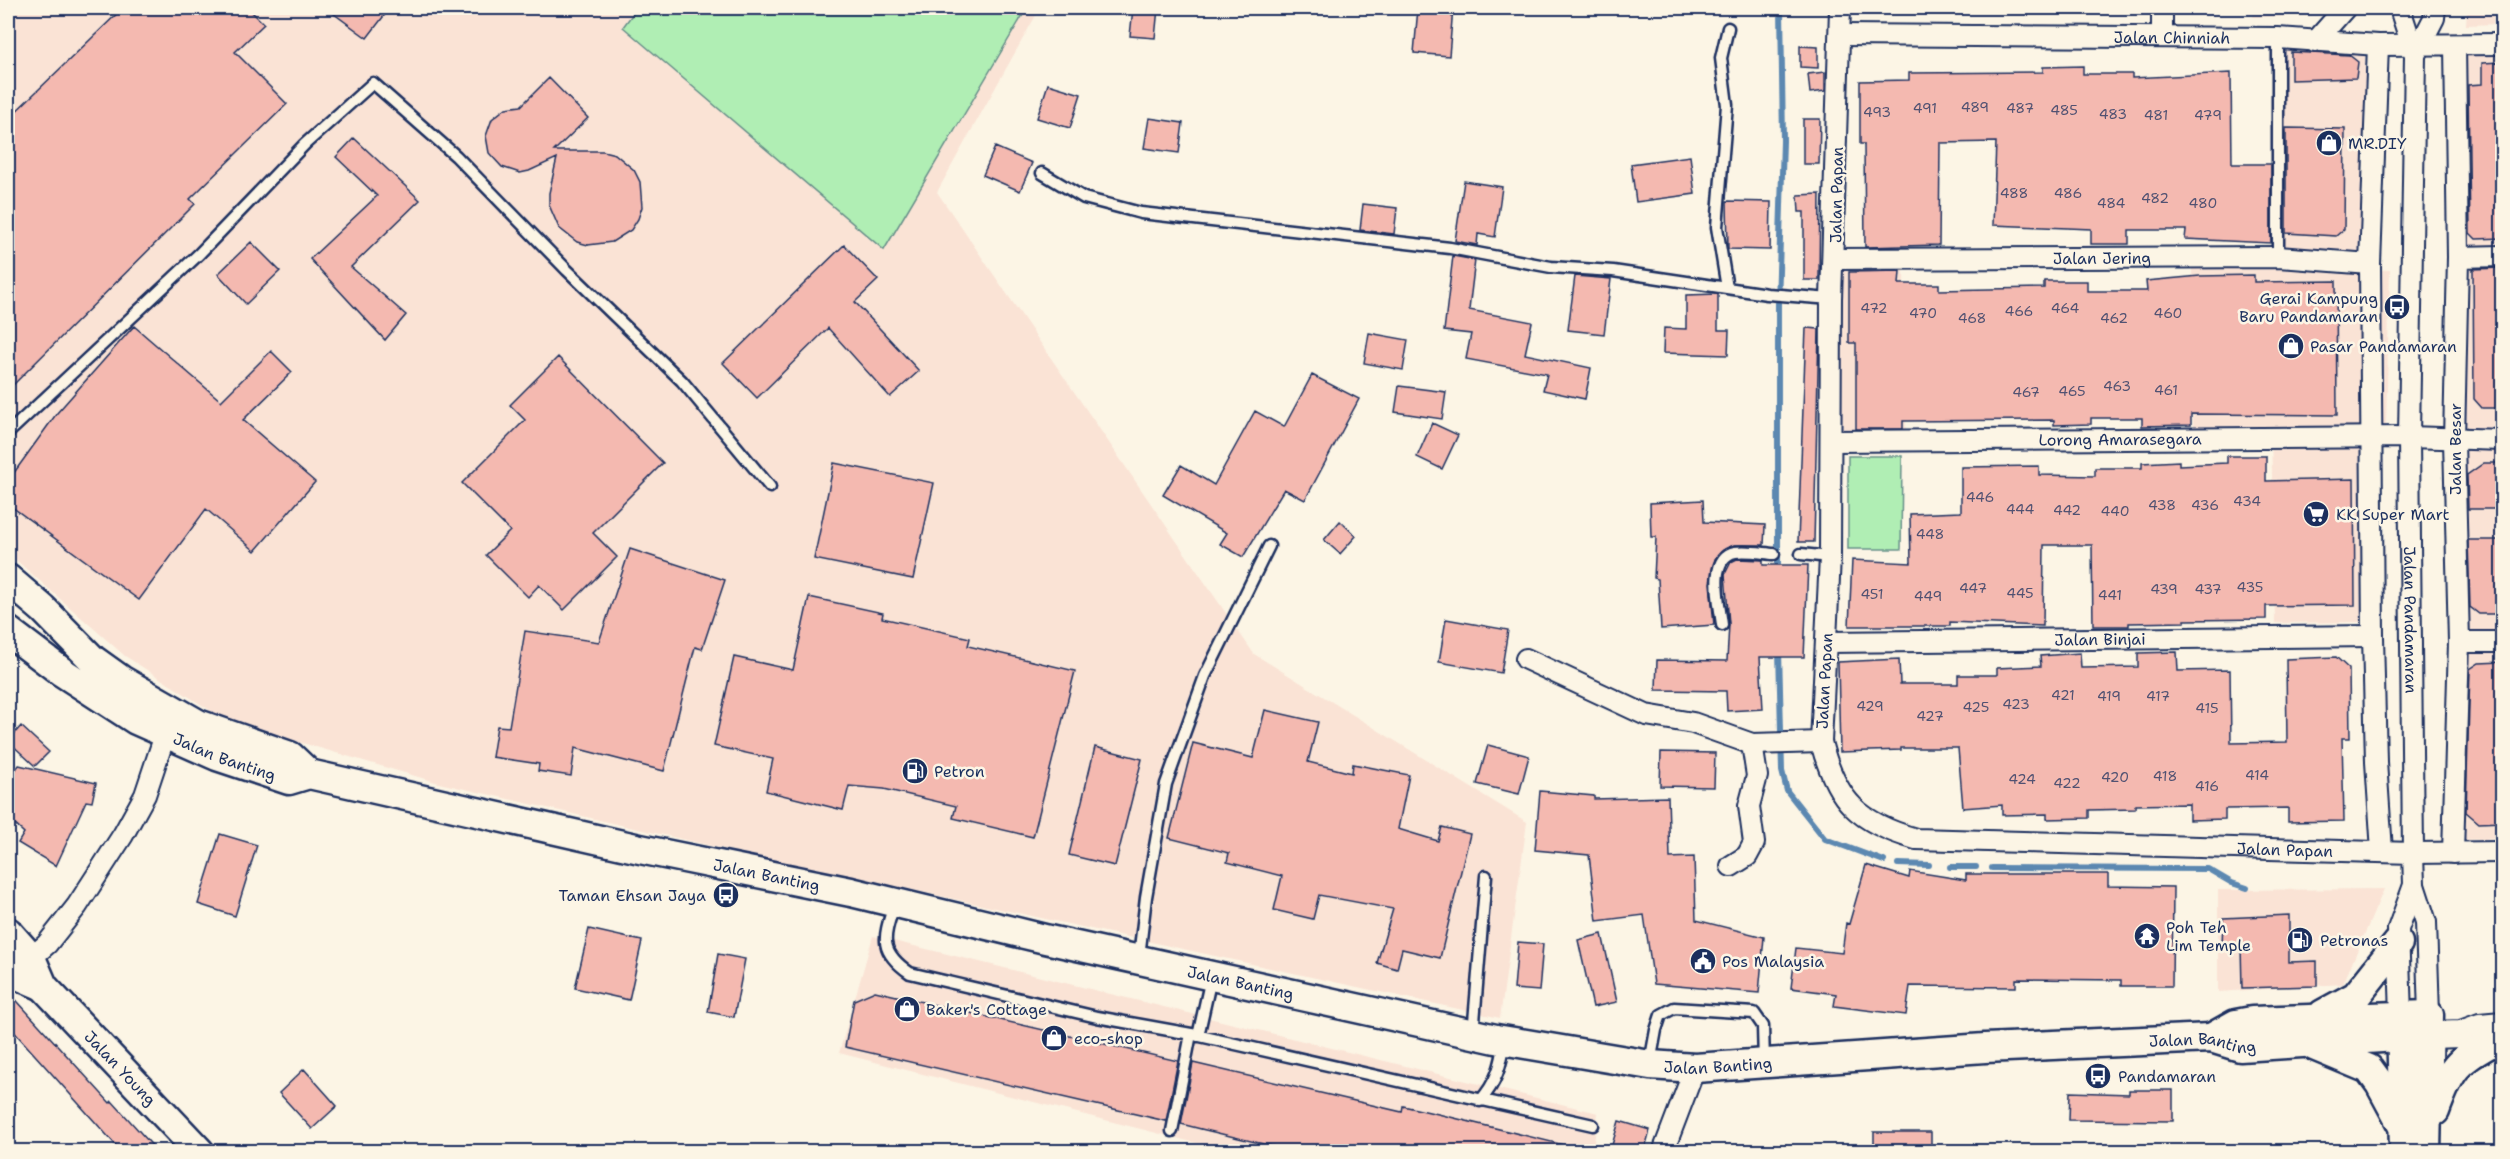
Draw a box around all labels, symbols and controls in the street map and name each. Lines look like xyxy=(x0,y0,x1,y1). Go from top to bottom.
street label: Jalan Chinniah xyxy=(2114,27,2230,49)
house number: 489 xyxy=(1961,98,1989,116)
house number: 491 xyxy=(1913,99,1937,117)
house number: 487 xyxy=(2006,99,2034,117)
house number: 485 xyxy=(2050,101,2078,119)
house number: 493 xyxy=(1863,103,1891,121)
house number: 483 xyxy=(2099,105,2127,123)
house number: 481 xyxy=(2144,106,2168,124)
house number: 479 xyxy=(2194,106,2222,124)
shop icon: MR.DIY xyxy=(2314,128,2344,158)
place label: MR.DIY xyxy=(2348,133,2407,154)
street label: Jalan Papan xyxy=(1825,146,1848,243)
house number: 488 xyxy=(2000,184,2028,202)
house number: 486 xyxy=(2054,184,2082,202)
house number: 482 xyxy=(2141,189,2169,207)
house number: 484 xyxy=(2097,194,2125,212)
house number: 480 xyxy=(2189,194,2217,212)
street label: Jalan Jering xyxy=(2053,248,2151,269)
place label: Gerai Kampung Baru Pandamaran xyxy=(2239,288,2378,327)
bus stop icon: Gerai Kampung Baru Pandamaran xyxy=(2382,292,2412,322)
house number: 472 xyxy=(1860,299,1888,317)
house number: 464 xyxy=(2051,299,2080,317)
house number: 466 xyxy=(2005,302,2033,320)
house number: 470 xyxy=(1909,304,1937,322)
house number: 460 xyxy=(2154,304,2182,322)
house number: 468 xyxy=(1958,309,1986,327)
house number: 462 xyxy=(2100,309,2128,327)
shop icon: Pasar Pandamaran xyxy=(2276,331,2306,361)
place label: Pasar Pandamaran xyxy=(2310,336,2457,357)
house number: 463 xyxy=(2103,377,2131,395)
house number: 461 xyxy=(2154,381,2178,399)
house number: 465 xyxy=(2058,382,2086,400)
house number: 467 xyxy=(2012,383,2040,401)
street label: Jalan Besar xyxy=(2445,403,2466,495)
street label: Lorong Amarasegara xyxy=(2038,428,2202,451)
house number: 446 xyxy=(1966,488,1994,506)
house number: 434 xyxy=(2233,492,2261,510)
house number: 438 xyxy=(2148,496,2176,514)
house number: 436 xyxy=(2191,496,2219,514)
supermarket icon: KK Super Mart xyxy=(2301,499,2331,529)
house number: 444 xyxy=(2006,500,2035,518)
house number: 442 xyxy=(2053,501,2081,519)
house number: 440 xyxy=(2101,502,2129,520)
place label: KK Super Mart xyxy=(2336,504,2450,525)
house number: 448 xyxy=(1916,525,1944,543)
street label: Jalan Pandamaran xyxy=(2399,546,2421,694)
house number: 435 xyxy=(2237,578,2263,596)
house number: 447 xyxy=(1959,579,1987,597)
house number: 439 xyxy=(2150,580,2178,598)
house number: 437 xyxy=(2194,580,2222,598)
house number: 445 xyxy=(2006,584,2034,602)
house number: 451 xyxy=(1860,585,1884,603)
house number: 441 xyxy=(2098,586,2122,604)
house number: 449 xyxy=(1914,587,1942,605)
street label: Jalan Binjai xyxy=(2054,628,2146,651)
street label: Jalan Papan xyxy=(1811,632,1838,730)
house number: 421 xyxy=(2051,686,2075,704)
house number: 419 xyxy=(2097,687,2121,705)
house number: 417 xyxy=(2146,687,2170,705)
house number: 423 xyxy=(2002,695,2030,713)
house number: 429 xyxy=(1856,697,1884,715)
house number: 425 xyxy=(1963,698,1989,716)
house number: 415 xyxy=(2195,699,2219,717)
house number: 427 xyxy=(1916,707,1944,725)
street label: Jalan Banting xyxy=(170,728,279,786)
fuel station icon: Petron xyxy=(900,756,930,786)
place label: Petron xyxy=(934,761,985,782)
house number: 414 xyxy=(2245,766,2269,784)
house number: 418 xyxy=(2153,767,2177,785)
house number: 420 xyxy=(2101,768,2129,786)
house number: 424 xyxy=(2008,770,2036,788)
house number: 422 xyxy=(2053,774,2081,792)
house number: 416 xyxy=(2195,777,2219,795)
street label: Jalan Papan xyxy=(2236,838,2334,862)
street label: Jalan Banting xyxy=(711,854,822,896)
bus stop icon: Taman Ehsan Jaya xyxy=(711,880,741,910)
place label: Taman Ehsan Jaya xyxy=(559,885,706,906)
place label: Poh Teh Lim Temple xyxy=(2166,917,2251,956)
temple icon: Poh Teh Lim Temple xyxy=(2132,921,2162,951)
fuel station icon: Petronas xyxy=(2285,925,2315,955)
place label: Petronas xyxy=(2320,930,2388,951)
public building icon: Pos Malaysia xyxy=(1688,946,1718,976)
place label: Pos Malaysia xyxy=(1722,951,1824,972)
street label: Jalan Banting xyxy=(1185,961,1296,1005)
shop icon: Baker's Cottage xyxy=(892,994,922,1024)
place label: Baker's Cottage xyxy=(926,999,1047,1020)
shop icon: eco-shop xyxy=(1039,1023,1069,1053)
street label: Jalan Young xyxy=(80,1026,161,1110)
street label: Jalan Banting xyxy=(2148,1027,2257,1058)
place label: eco-shop xyxy=(1074,1028,1143,1049)
street label: Jalan Banting xyxy=(1663,1053,1773,1079)
bus stop icon: Pandamaran xyxy=(2083,1061,2113,1091)
place label: Pandamaran xyxy=(2118,1066,2216,1087)

